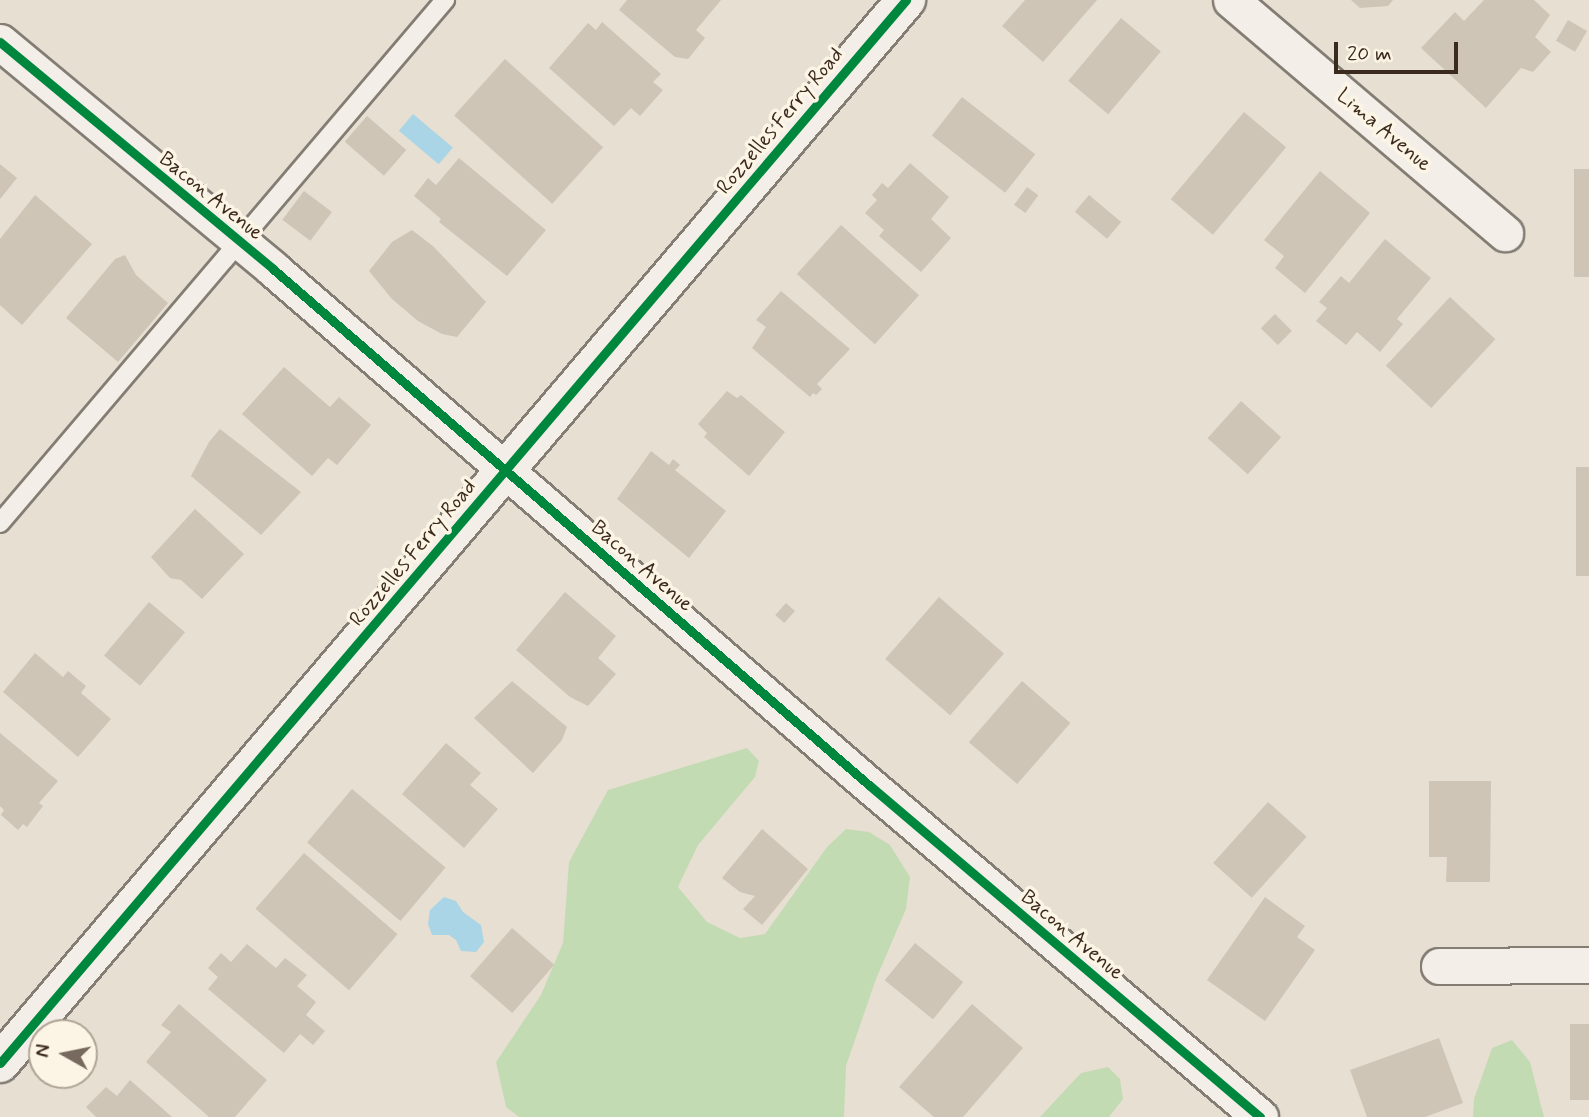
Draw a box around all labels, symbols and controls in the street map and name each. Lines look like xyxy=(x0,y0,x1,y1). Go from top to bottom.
scale bar xyxy=(1337,28,1461,72)
text: 20 m xyxy=(1347,40,1392,68)
street label: Rozzelles Ferry Road xyxy=(711,42,849,200)
street label: Lima Avenue xyxy=(1330,82,1438,178)
street label: Bacon Avenue xyxy=(152,145,270,247)
street label: Rozzelles Ferry Road xyxy=(344,474,482,632)
street label: Bacon Avenue xyxy=(585,514,699,618)
street label: Bacon Avenue xyxy=(1014,883,1130,987)
north arrow xyxy=(28,1019,98,1089)
text: N xyxy=(30,1043,57,1059)

